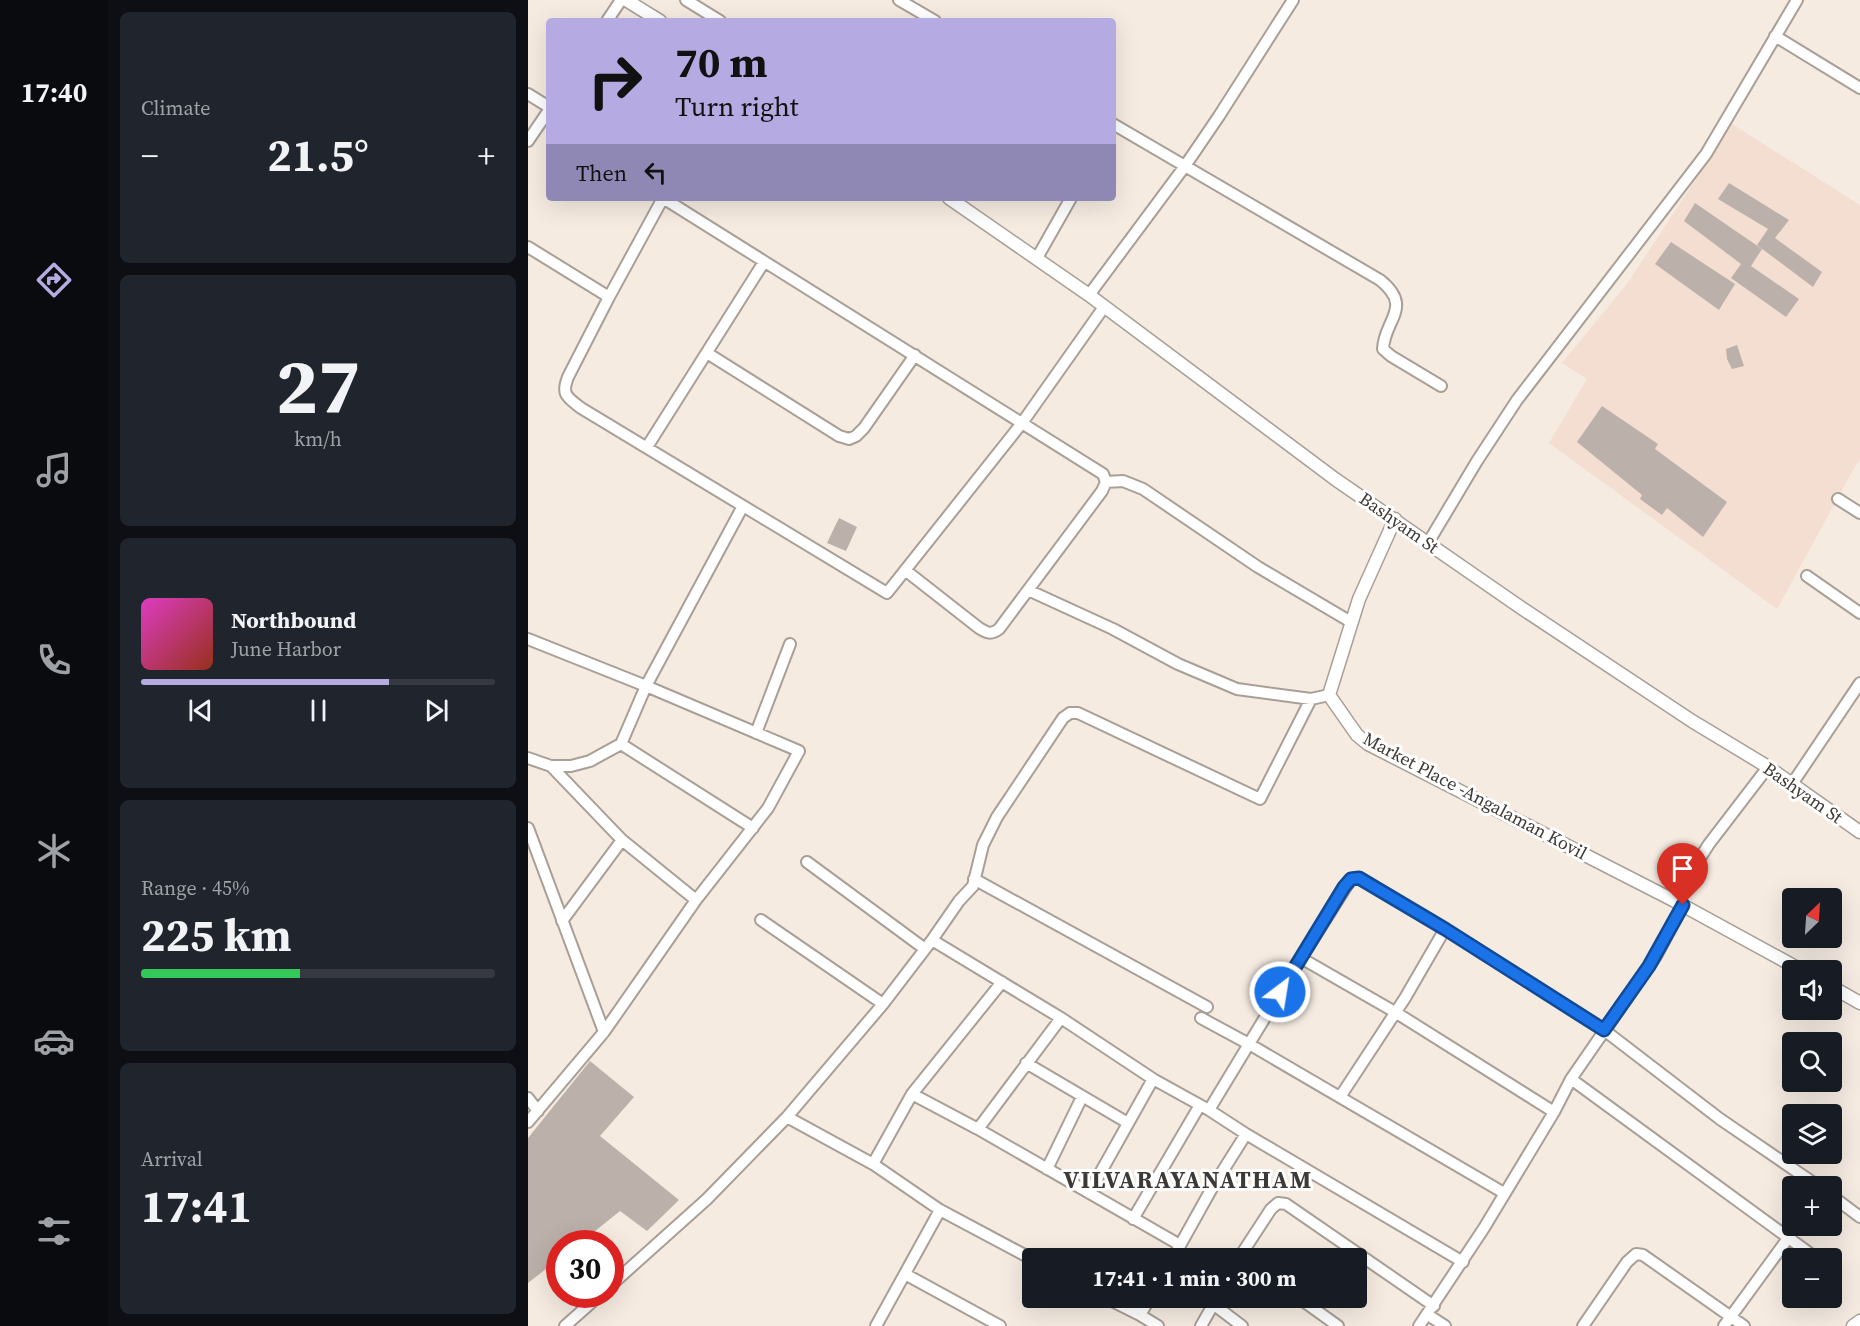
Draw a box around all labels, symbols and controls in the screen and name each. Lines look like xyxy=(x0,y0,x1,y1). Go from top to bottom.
text: 70 m xyxy=(675,33,768,91)
icon: right xyxy=(576,42,654,120)
text: 17:40 xyxy=(21,74,87,111)
text: Turn right xyxy=(675,88,799,125)
text: Climate xyxy=(141,94,210,122)
text: 21.5° xyxy=(267,124,369,186)
text: − xyxy=(141,133,159,178)
text: + xyxy=(478,133,495,178)
icon: left xyxy=(639,156,672,189)
text: Then xyxy=(576,158,627,188)
icon: directions xyxy=(33,259,75,301)
text: 27 xyxy=(276,332,360,439)
text: km/h xyxy=(294,425,342,453)
icon: music xyxy=(33,449,75,491)
street label: Bashyam St xyxy=(1355,486,1444,559)
text: Northbound xyxy=(231,605,356,635)
text: June Harbor xyxy=(231,635,341,663)
icon: phone xyxy=(33,639,75,681)
icon: previous xyxy=(184,694,217,727)
icon: pause xyxy=(302,694,335,727)
icon: next xyxy=(420,694,453,727)
street label: Market Place -Angalaman Kovil xyxy=(1359,726,1592,865)
street label: Bashyam St xyxy=(1759,756,1848,829)
icon: climate xyxy=(33,830,75,872)
pin xyxy=(1657,843,1708,905)
icon: arrive xyxy=(1666,852,1699,885)
text: Range · 45% xyxy=(141,874,250,902)
north arrow xyxy=(1782,888,1842,948)
map controls xyxy=(1782,888,1842,1308)
text: 225 km xyxy=(141,904,292,966)
position arrow xyxy=(1248,960,1312,1024)
button: sound xyxy=(1782,960,1842,1020)
icon: car xyxy=(33,1020,75,1062)
button: search xyxy=(1782,1032,1842,1092)
button: layers xyxy=(1782,1104,1842,1164)
text: Arrival xyxy=(141,1145,203,1173)
district label: VILVARAYANATHAM xyxy=(1063,1163,1313,1196)
text: 17:41 xyxy=(141,1175,252,1237)
button: + xyxy=(1782,1176,1842,1236)
icon: filters xyxy=(33,1210,75,1252)
speed limit sign: 30 xyxy=(546,1230,624,1308)
button: − xyxy=(1782,1248,1842,1308)
text: 17:41 · 1 min · 300 m xyxy=(1093,1263,1296,1293)

